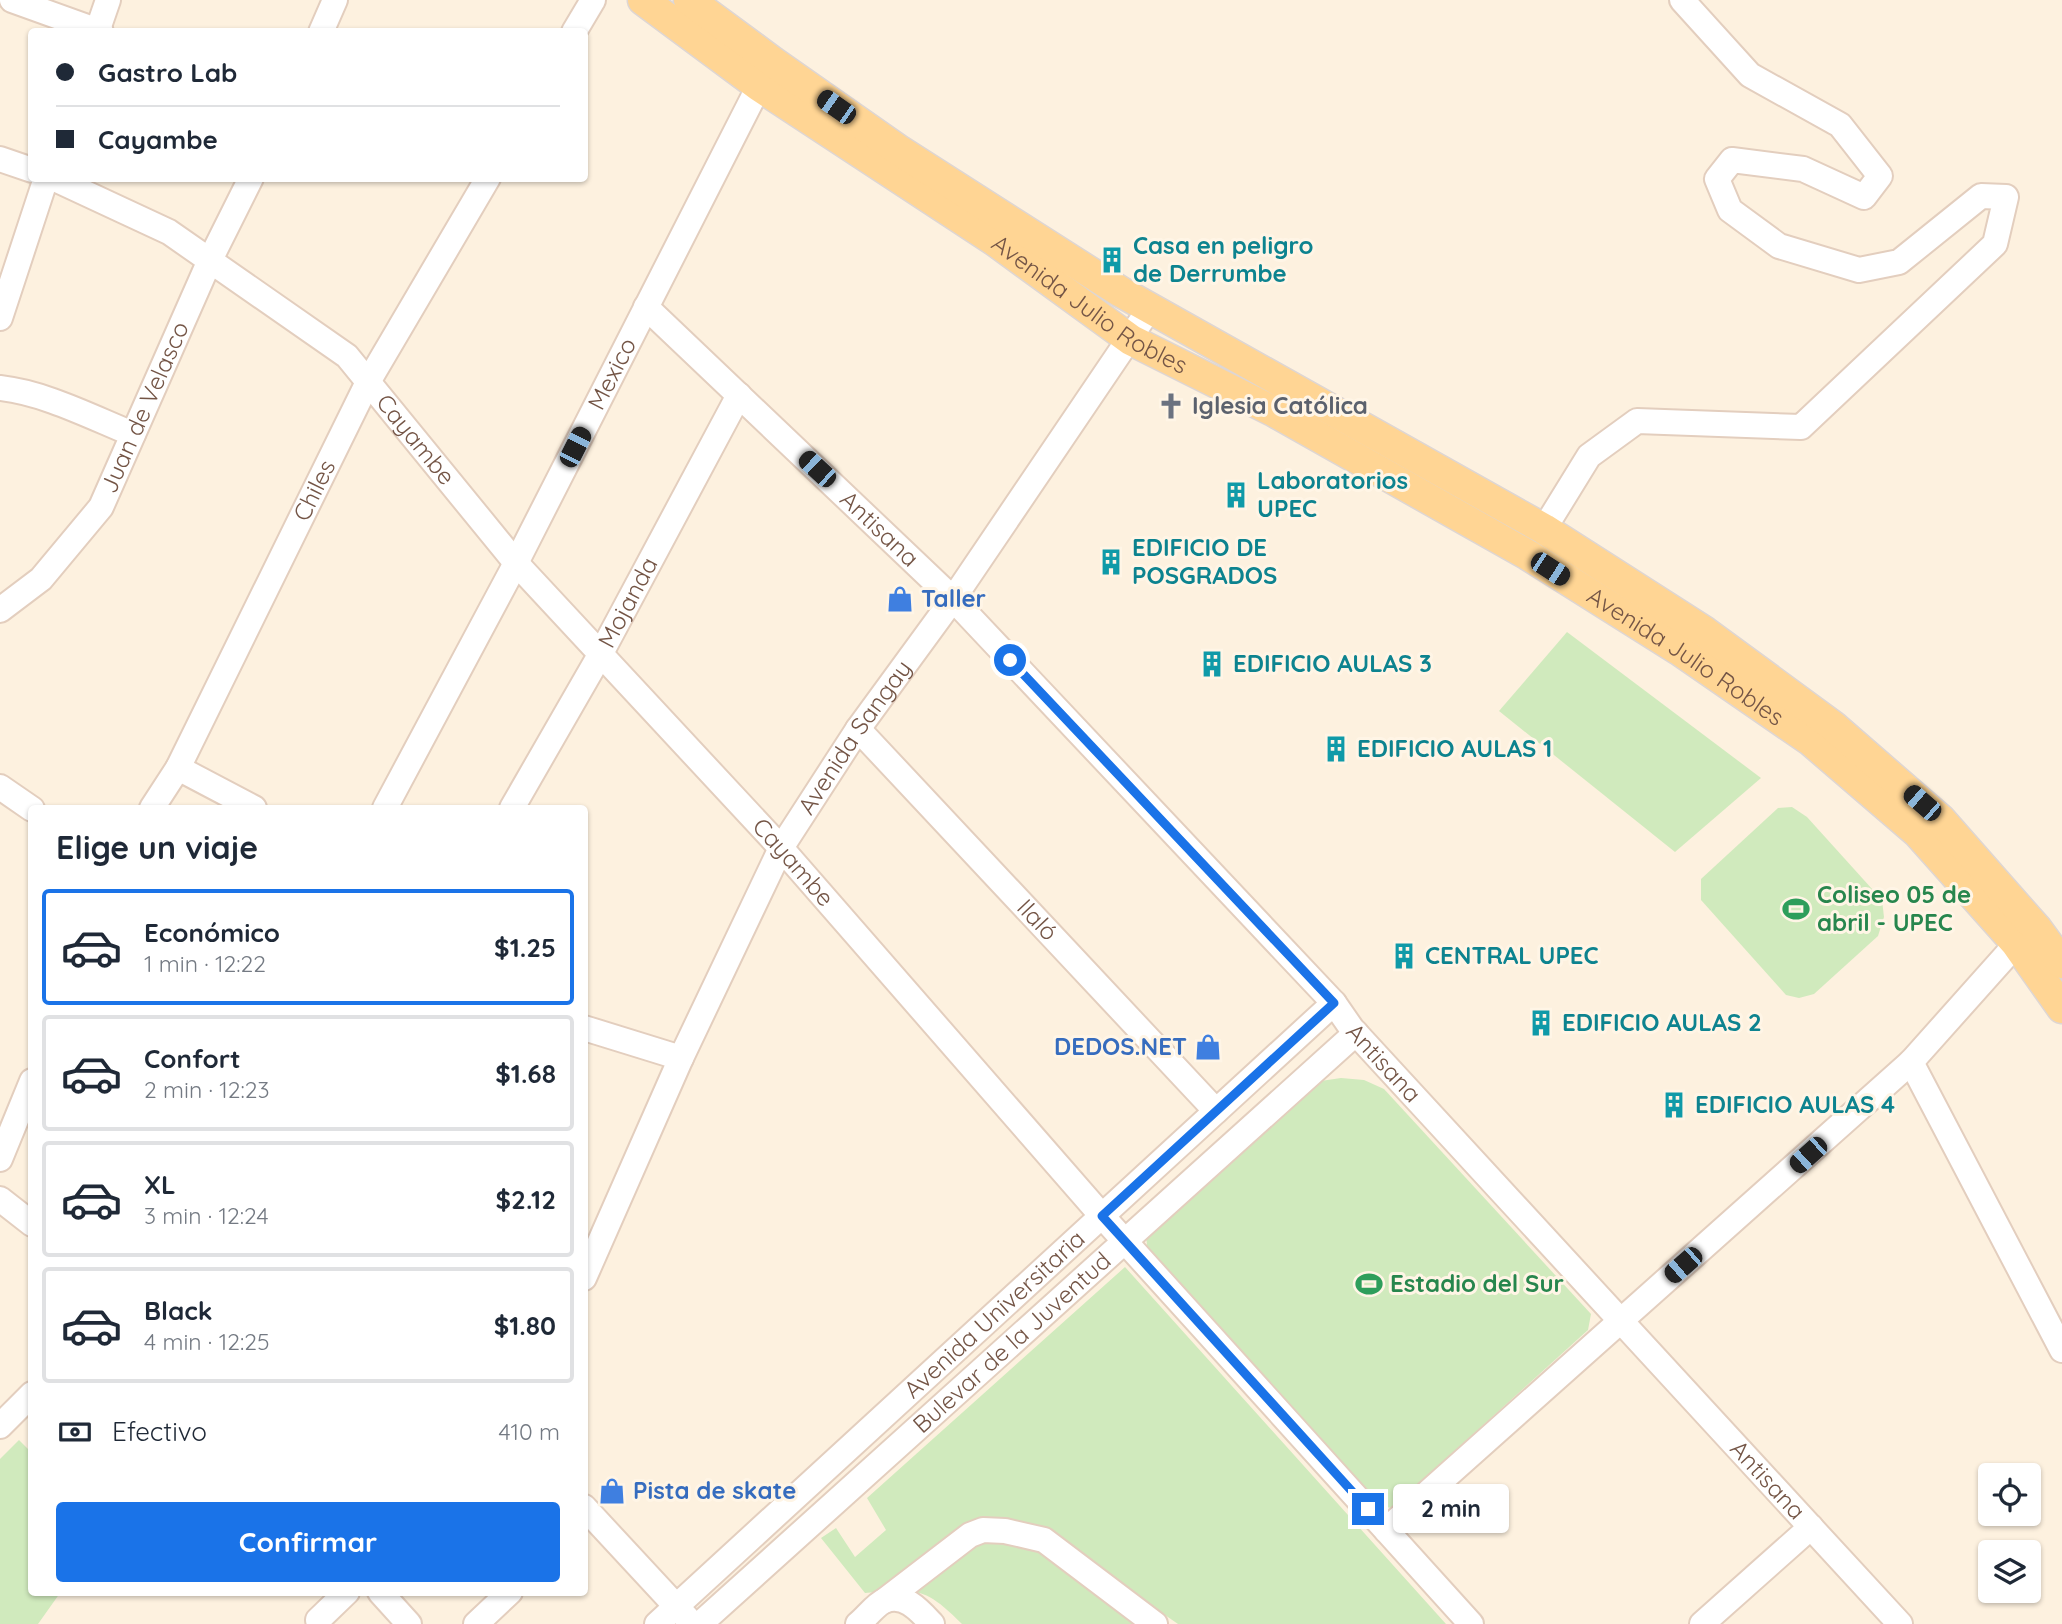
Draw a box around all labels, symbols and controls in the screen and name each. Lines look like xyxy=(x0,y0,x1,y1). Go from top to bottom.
text: Gastro Lab xyxy=(98,56,237,89)
car xyxy=(813,86,860,128)
text: Cayambe xyxy=(98,123,218,156)
street label: Avenida Julio Robles xyxy=(986,228,1193,380)
place label: Casa en peligro de Derrumbe xyxy=(1133,230,1313,288)
building icon: Casa en peligro de Derrumbe xyxy=(1097,245,1127,275)
street label: Juan de Velasco xyxy=(93,317,195,497)
street label: Mexico xyxy=(581,332,642,415)
street label: Cayambe xyxy=(370,388,462,491)
place label: Iglesia Católica xyxy=(1192,390,1368,420)
church icon: Iglesia Católica xyxy=(1156,391,1186,421)
car xyxy=(557,424,594,470)
car xyxy=(795,447,840,491)
street label: Chiles xyxy=(286,454,341,526)
place label: Laboratorios UPEC xyxy=(1257,465,1408,523)
building icon: Laboratorios UPEC xyxy=(1221,480,1251,510)
street label: Antisana xyxy=(834,484,926,573)
place label: EDIFICIO DE POSGRADOS xyxy=(1132,532,1277,590)
building icon: EDIFICIO DE POSGRADOS xyxy=(1096,547,1126,577)
car xyxy=(1527,549,1574,589)
street label: Mojanda xyxy=(591,552,664,653)
street label: Avenida Julio Robles xyxy=(1582,580,1790,732)
place label: Taller xyxy=(921,583,986,613)
shop icon: Taller xyxy=(885,584,915,614)
route start xyxy=(994,644,1026,676)
place label: EDIFICIO AULAS 3 xyxy=(1233,648,1432,678)
building icon: EDIFICIO AULAS 3 xyxy=(1197,649,1227,679)
street label: Avenida Sangay xyxy=(791,654,917,820)
place label: EDIFICIO AULAS 1 xyxy=(1357,733,1552,763)
building icon: EDIFICIO AULAS 1 xyxy=(1321,734,1351,764)
car xyxy=(1900,781,1945,825)
street label: Cayambe xyxy=(747,811,841,912)
text: Elige un viaje xyxy=(56,827,258,867)
place label: Coliseo 05 de abril - UPEC xyxy=(1817,879,1971,937)
street label: Ilaló xyxy=(1011,892,1065,947)
sports icon: Coliseo 05 de abril - UPEC xyxy=(1781,894,1811,924)
icon: car xyxy=(60,916,123,979)
text: Económico xyxy=(144,916,280,949)
text: $1.25 xyxy=(494,931,556,964)
place label: CENTRAL UPEC xyxy=(1425,940,1599,970)
building icon: CENTRAL UPEC xyxy=(1389,941,1419,971)
text: 1 min · 12:22 xyxy=(144,949,266,978)
place label: EDIFICIO AULAS 2 xyxy=(1562,1007,1762,1037)
building icon: EDIFICIO AULAS 2 xyxy=(1526,1008,1556,1038)
street label: Antisana xyxy=(1340,1017,1428,1108)
place label: DEDOS.NET xyxy=(1054,1031,1187,1061)
shop icon: DEDOS.NET xyxy=(1193,1032,1223,1062)
icon: car xyxy=(60,1042,123,1105)
text: Confort xyxy=(144,1042,241,1075)
text: $1.68 xyxy=(495,1057,556,1090)
text: 2 min · 12:23 xyxy=(144,1075,270,1104)
place label: EDIFICIO AULAS 4 xyxy=(1695,1089,1895,1119)
building icon: EDIFICIO AULAS 4 xyxy=(1659,1090,1689,1120)
car xyxy=(1786,1133,1831,1177)
icon: car xyxy=(60,1168,123,1231)
text: XL xyxy=(144,1168,176,1201)
text: $2.12 xyxy=(496,1183,556,1216)
text: 3 min · 12:24 xyxy=(144,1201,269,1230)
street label: Avenida Universitaria xyxy=(897,1223,1091,1404)
car xyxy=(1661,1243,1706,1287)
street label: Bulevar de la Juventud xyxy=(906,1245,1117,1439)
place label: Estadio del Sur xyxy=(1390,1268,1564,1298)
sports icon: Estadio del Sur xyxy=(1354,1269,1384,1299)
icon: car xyxy=(60,1294,123,1357)
text: Black xyxy=(144,1294,213,1327)
text: $1.80 xyxy=(494,1309,556,1342)
text: 4 min · 12:25 xyxy=(144,1327,269,1356)
icon: cash xyxy=(56,1413,94,1451)
text: Efectivo xyxy=(112,1415,207,1448)
text: 410 m xyxy=(499,1417,560,1446)
street label: Antisana xyxy=(1724,1434,1812,1525)
map controls xyxy=(1978,1463,2041,1603)
button: locate xyxy=(1978,1463,2041,1526)
place label: Pista de skate xyxy=(633,1475,796,1505)
shop icon: Pista de skate xyxy=(597,1476,627,1506)
callout: 2 min xyxy=(1392,1484,1508,1534)
route end xyxy=(1352,1493,1384,1525)
text: 2 min xyxy=(1421,1494,1481,1523)
button: Confirmar xyxy=(56,1502,560,1582)
button: layers xyxy=(1978,1540,2041,1603)

